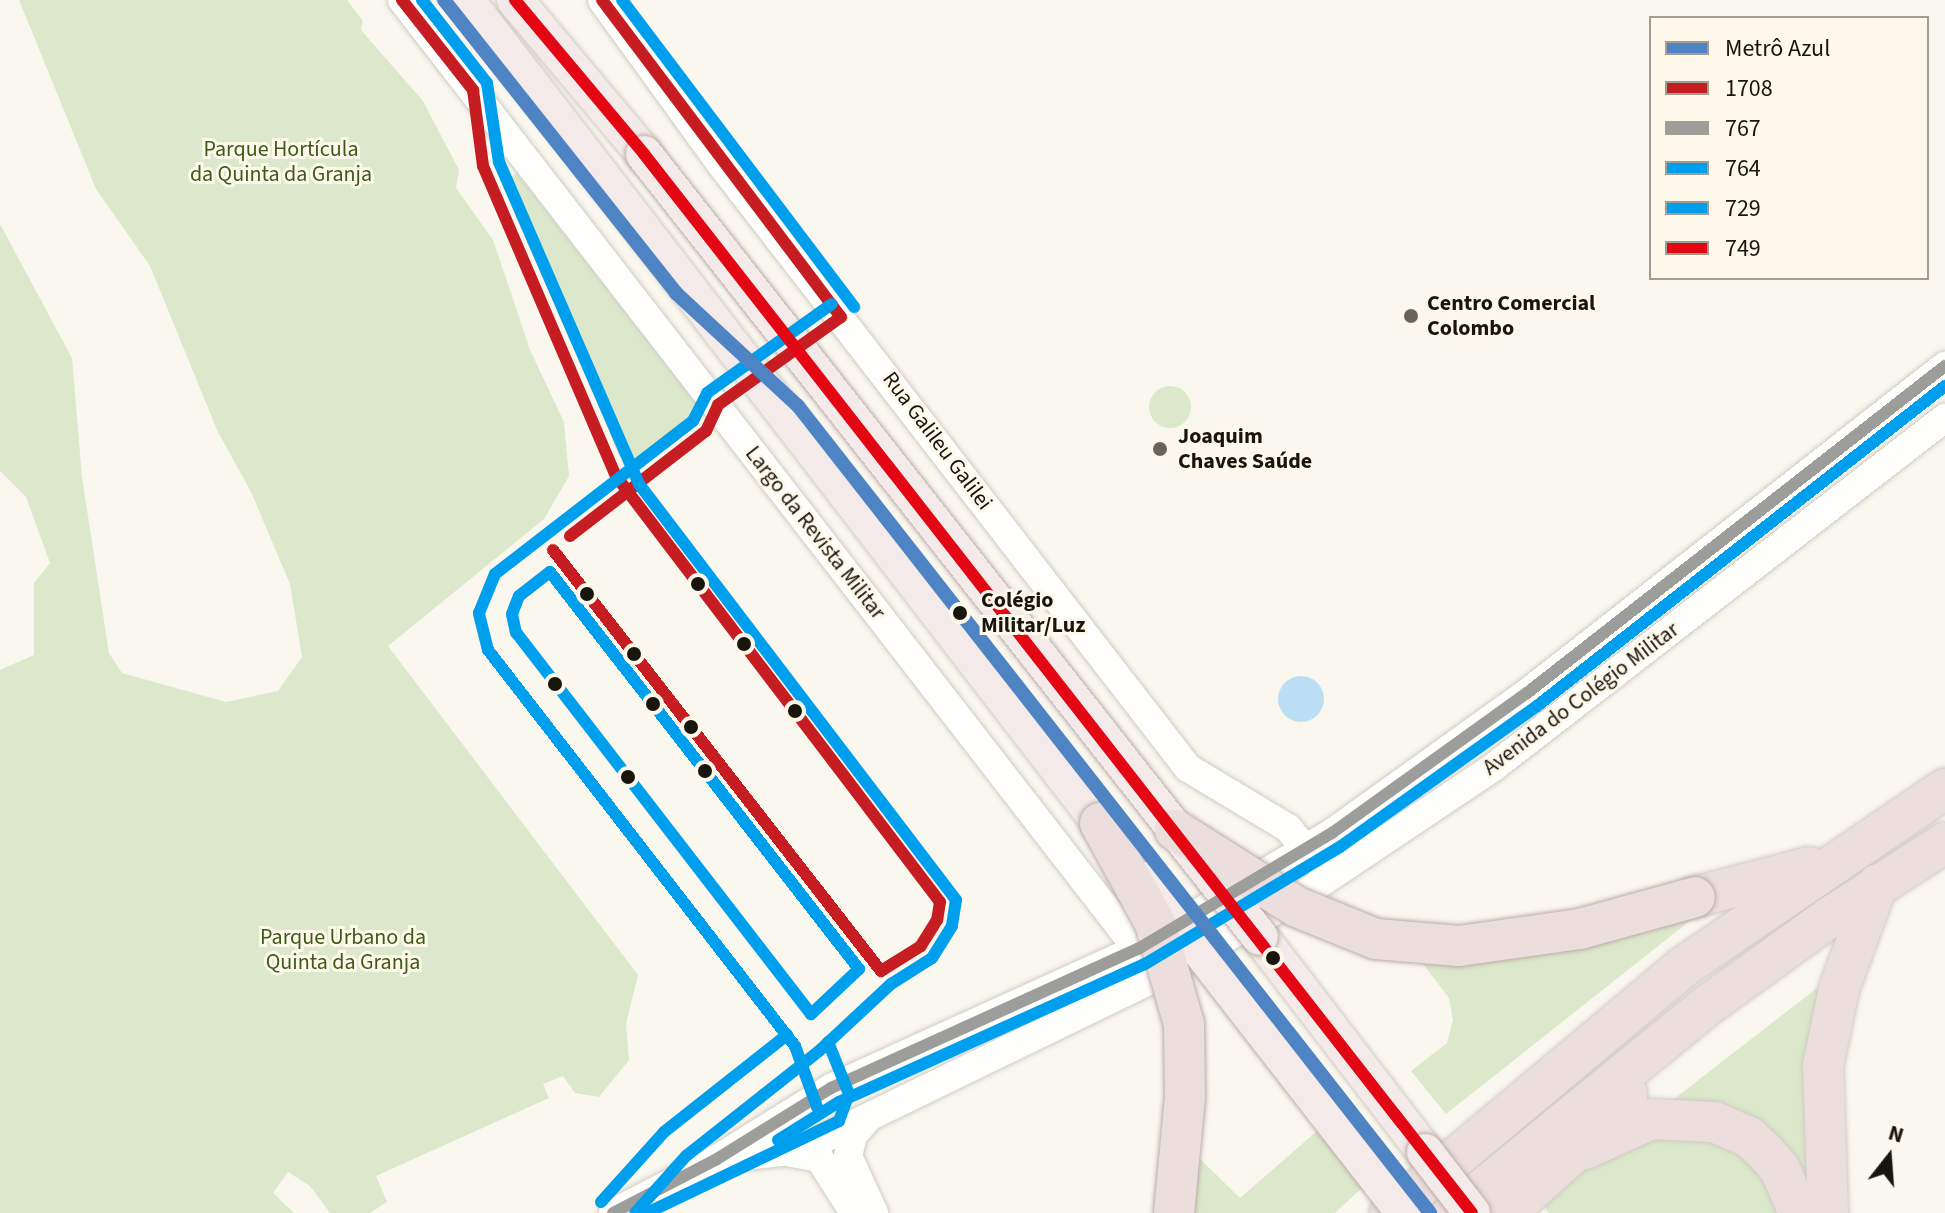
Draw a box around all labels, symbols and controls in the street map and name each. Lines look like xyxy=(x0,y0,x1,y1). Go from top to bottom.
legend xyxy=(1649,16,1929,280)
text: Metrô Azul xyxy=(1725,31,1830,66)
text: 1708 xyxy=(1725,71,1773,106)
text: 767 xyxy=(1725,111,1761,146)
park label: Parque Hortícula da Quinta da Granja xyxy=(190,136,372,188)
text: 764 xyxy=(1725,151,1761,186)
text: 729 xyxy=(1725,191,1761,226)
text: 749 xyxy=(1725,231,1761,266)
place label: Centro Comercial Colombo xyxy=(1427,290,1595,342)
marker: Centro Comercial Colombo xyxy=(1402,307,1420,325)
street label: Rua Galileu Galilei xyxy=(876,367,998,515)
place label: Joaquim Chaves Saúde xyxy=(1178,423,1312,474)
marker: Joaquim Chaves Saúde xyxy=(1149,438,1171,460)
street label: Largo da Revista Militar xyxy=(739,441,891,625)
unlabelled marker xyxy=(690,576,706,592)
unlabelled marker xyxy=(579,586,595,602)
place label: Colégio Militar/Luz xyxy=(981,587,1085,638)
marker: Colégio Militar/Luz xyxy=(946,599,974,627)
street label: Avenida do Colégio Militar xyxy=(1478,617,1684,781)
unlabelled marker xyxy=(736,636,752,652)
unlabelled marker xyxy=(626,646,642,662)
unlabelled marker xyxy=(547,676,563,692)
unlabelled marker xyxy=(645,696,661,712)
unlabelled marker xyxy=(787,703,803,719)
unlabelled marker xyxy=(683,719,699,735)
unlabelled marker xyxy=(697,763,713,779)
unlabelled marker xyxy=(620,769,636,785)
park label: Parque Urbano da Quinta da Granja xyxy=(260,924,426,976)
unlabelled marker xyxy=(1265,950,1281,966)
north arrow xyxy=(1849,1117,1929,1197)
text: N xyxy=(1884,1117,1908,1151)

